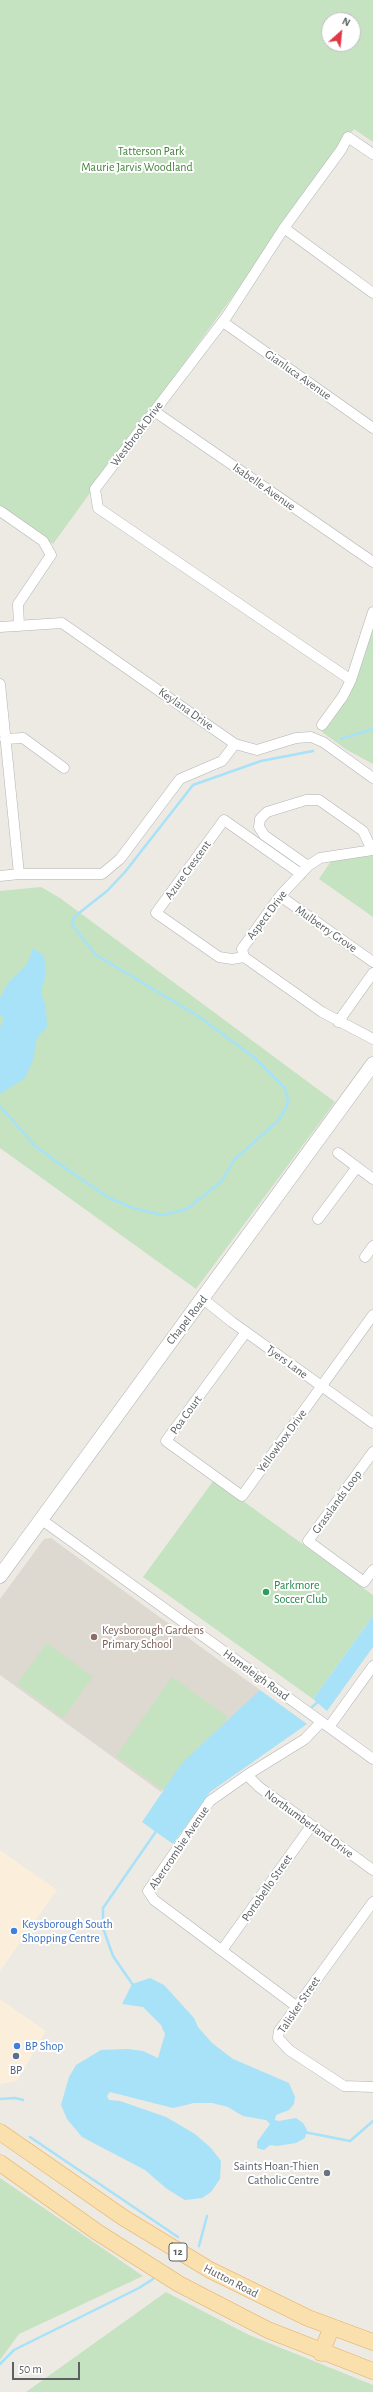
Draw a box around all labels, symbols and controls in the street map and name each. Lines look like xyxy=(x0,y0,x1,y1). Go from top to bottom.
north arrow xyxy=(321,12,361,52)
text: N xyxy=(340,15,352,28)
park label: Tatterson Park xyxy=(118,144,184,158)
park label: Maurie Jarvis Woodland xyxy=(81,160,193,174)
street label: Gianluca Avenue xyxy=(262,347,334,403)
street label: Westbrook Drive xyxy=(108,398,166,470)
street label: Isabelle Avenue xyxy=(230,460,298,514)
street label: Keylana Drive xyxy=(156,685,216,733)
street label: Azure Crescent xyxy=(162,838,214,902)
street label: Aspect Drive xyxy=(244,887,290,943)
street label: Mulberry Grove xyxy=(292,902,360,956)
street label: Chapel Road xyxy=(163,1293,211,1347)
street label: Tyers Lane xyxy=(263,1342,311,1382)
street label: Poa Court xyxy=(167,1393,205,1437)
street label: Yellowbox Drive xyxy=(254,1406,310,1476)
street label: Grasslands Loop xyxy=(309,1467,365,1537)
place label: Parkmore Soccer Club xyxy=(274,1578,327,1606)
marker: Parkmore Soccer Club xyxy=(261,1587,271,1597)
place label: Keysborough Gardens Primary School xyxy=(102,1623,204,1651)
marker: Keysborough Gardens Primary School xyxy=(89,1632,99,1642)
street label: Homeleigh Road xyxy=(220,1646,292,1704)
street label: Northumberland Drive xyxy=(262,1787,356,1861)
street label: Abercrombie Avenue xyxy=(146,1803,212,1893)
street label: Portobello Street xyxy=(239,1852,295,1924)
place label: Keysborough South Shopping Centre xyxy=(22,1917,113,1945)
marker: Keysborough South Shopping Centre xyxy=(9,1926,19,1936)
street label: Talisker Street xyxy=(275,1974,323,2036)
place label: BP Shop xyxy=(25,2039,63,2053)
marker: BP Shop xyxy=(12,2041,22,2051)
marker: BP xyxy=(11,2051,21,2061)
place label: BP xyxy=(10,2063,22,2077)
place label: Saints Hoan-Thien Catholic Centre xyxy=(234,2159,319,2187)
marker: Saints Hoan-Thien Catholic Centre xyxy=(322,2168,332,2178)
road number: 12 xyxy=(169,2243,187,2261)
street label: Hutton Road xyxy=(201,2261,261,2301)
scale bar xyxy=(14,2354,82,2380)
text: 50 m xyxy=(19,2363,42,2375)

